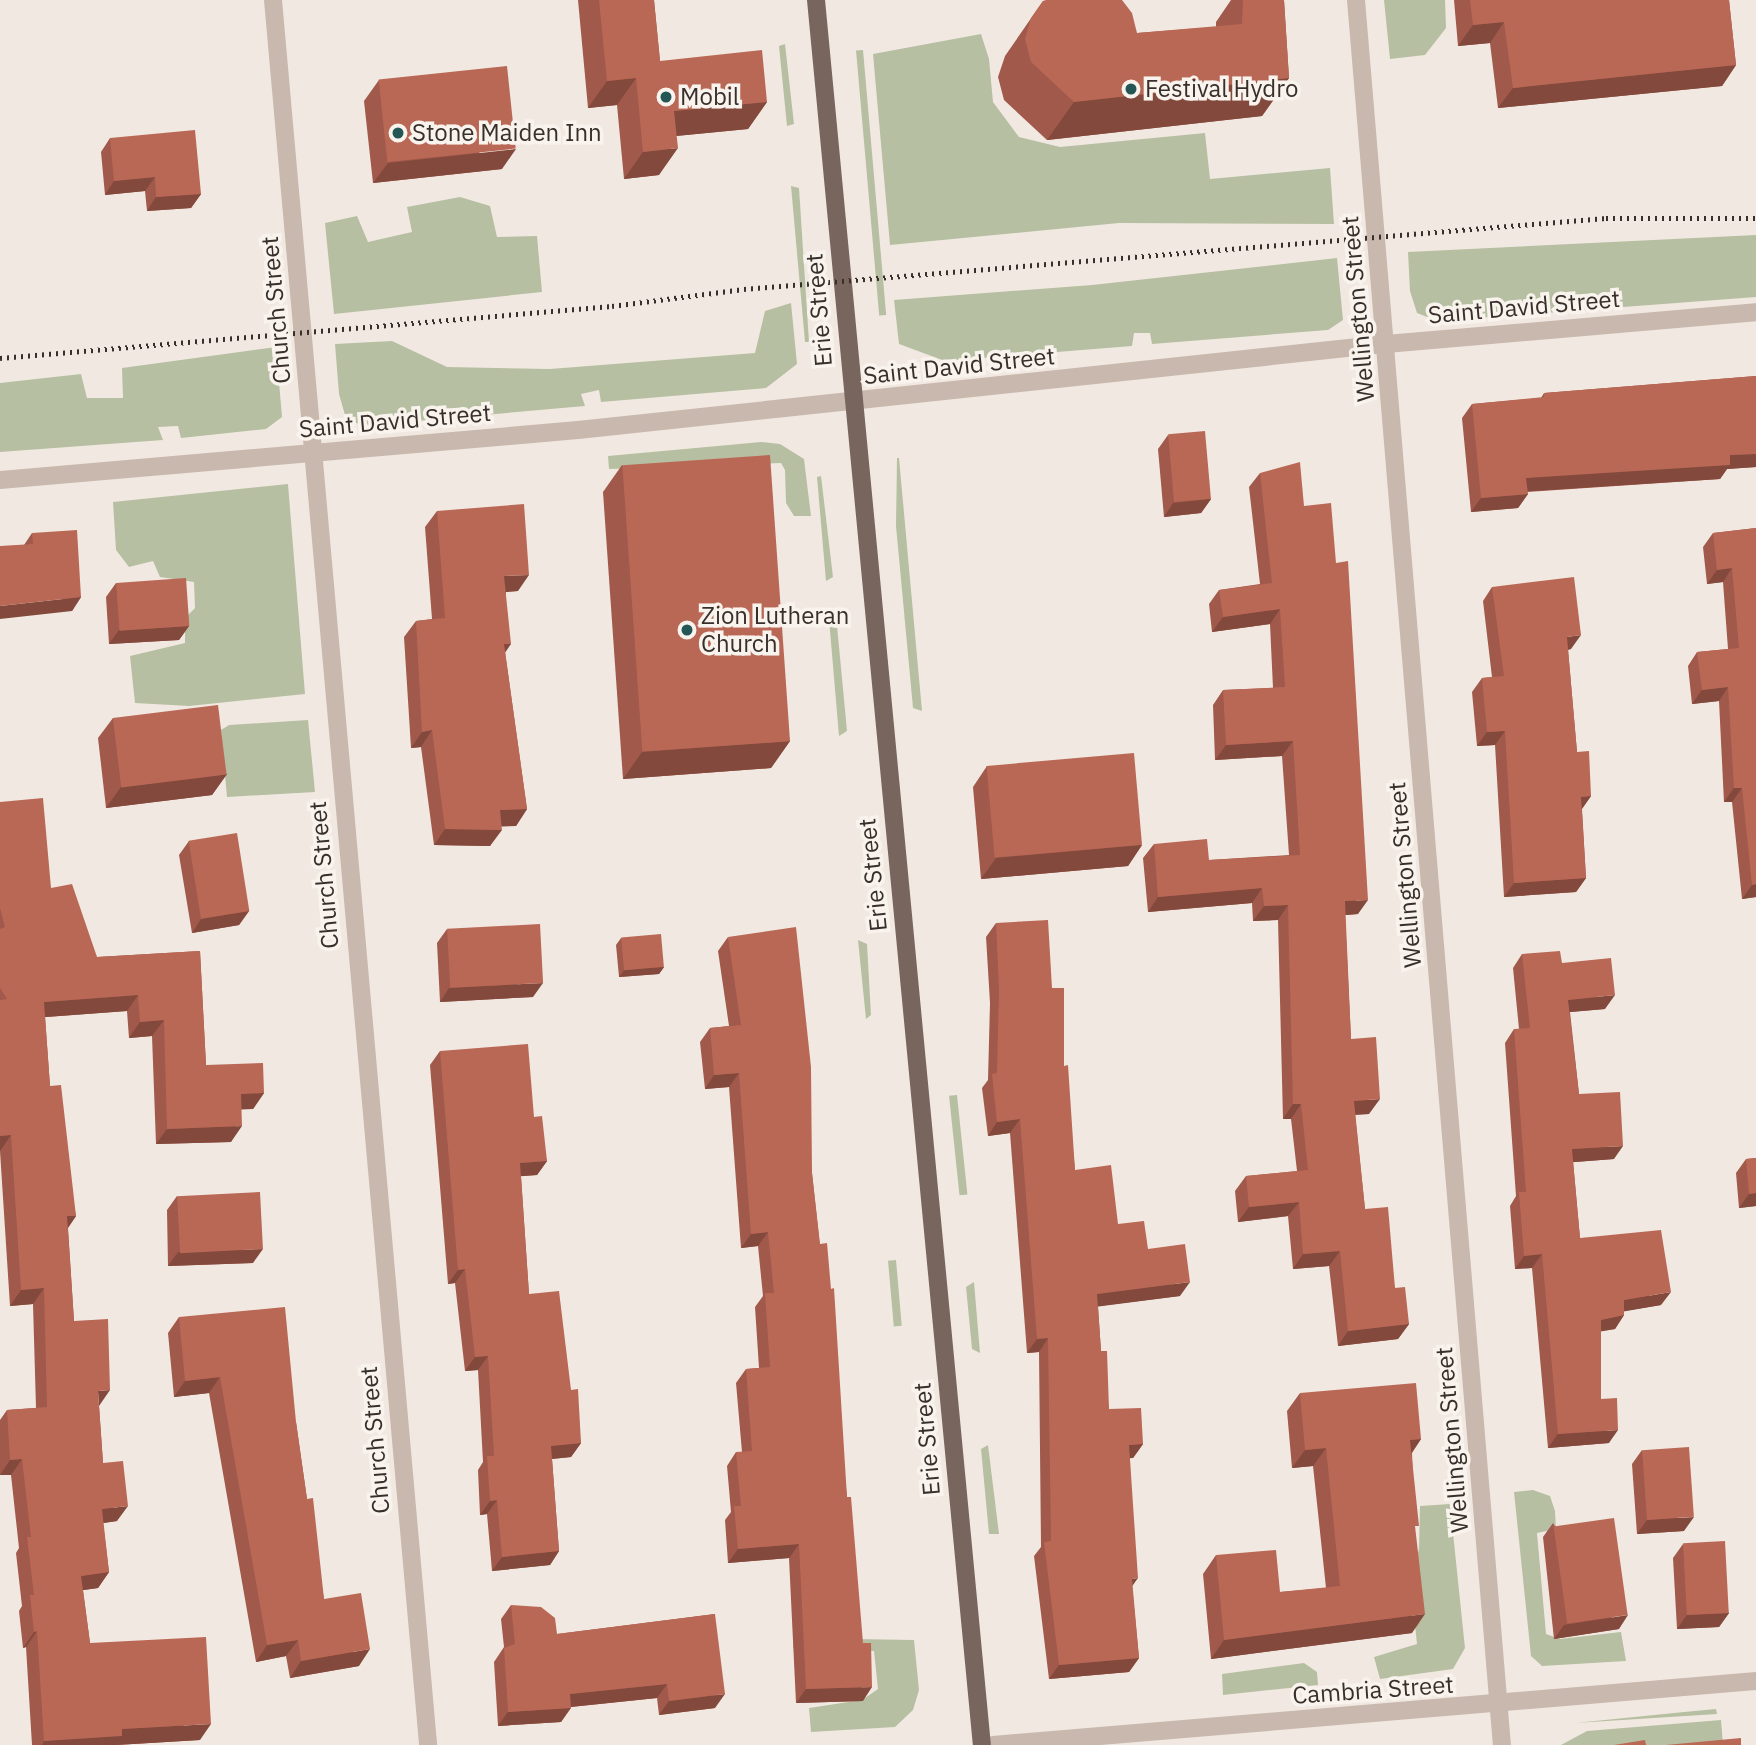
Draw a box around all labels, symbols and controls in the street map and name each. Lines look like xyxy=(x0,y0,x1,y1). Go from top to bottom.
place label: Festival Hydro xyxy=(1145,75,1298,103)
marker: Festival Hydro xyxy=(1123,81,1139,97)
place label: Mobil xyxy=(680,83,739,111)
marker: Mobil xyxy=(658,89,674,105)
place label: Stone Maiden Inn xyxy=(412,119,602,147)
marker: Stone Maiden Inn xyxy=(390,125,406,141)
street label: Wellington Street xyxy=(1336,215,1380,403)
street label: Church Street xyxy=(255,235,297,385)
street label: Erie Street xyxy=(800,252,838,368)
street label: Saint David Street xyxy=(1427,284,1621,330)
street label: Saint David Street xyxy=(862,342,1056,390)
street label: Saint David Street xyxy=(298,398,492,444)
place label: Zion Lutheran Church xyxy=(701,602,849,658)
marker: Zion Lutheran Church xyxy=(679,622,695,638)
street label: Wellington Street xyxy=(1383,781,1427,969)
street label: Church Street xyxy=(303,800,345,950)
street label: Erie Street xyxy=(853,817,893,933)
street label: Wellington Street xyxy=(1430,1346,1474,1534)
street label: Church Street xyxy=(354,1365,396,1515)
street label: Erie Street xyxy=(908,1381,946,1497)
street label: Cambria Street xyxy=(1291,1670,1455,1710)

